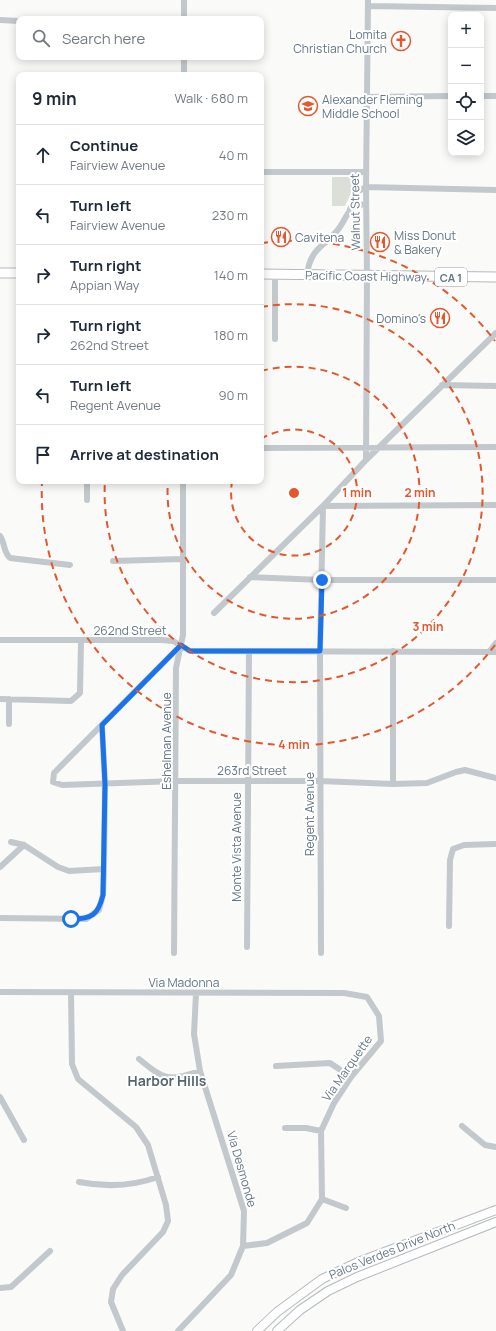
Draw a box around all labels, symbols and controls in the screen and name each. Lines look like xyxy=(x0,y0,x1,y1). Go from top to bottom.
map controls xyxy=(448,12,484,156)
button: + xyxy=(448,12,484,48)
search box xyxy=(16,16,264,60)
place label: Lomita Christian Church xyxy=(293,26,387,57)
icon: search xyxy=(30,27,52,49)
text: Search here xyxy=(62,28,145,49)
church icon: Lomita Christian Church xyxy=(390,30,412,52)
button: − xyxy=(448,48,484,84)
button: locate xyxy=(448,84,484,120)
text: 9 min xyxy=(32,87,77,110)
text: Walk · 680 m xyxy=(174,89,248,107)
place label: Alexander Fleming Middle School xyxy=(322,91,423,122)
school or university icon: Alexander Fleming Middle School xyxy=(297,95,319,117)
button: layers xyxy=(448,120,484,156)
text: Continue xyxy=(70,135,138,156)
icon: ahead xyxy=(32,144,54,166)
text: 40 m xyxy=(219,146,248,164)
text: Fairview Avenue xyxy=(70,156,165,174)
street label: Walnut Street xyxy=(346,173,364,251)
text: Turn left xyxy=(70,195,132,216)
icon: left xyxy=(32,204,54,226)
text: 230 m xyxy=(212,206,248,224)
text: Fairview Avenue xyxy=(70,216,165,234)
restaurant icon: Cavitena xyxy=(270,226,292,248)
place label: Miss Donut & Bakery xyxy=(394,227,456,258)
place label: Cavitena xyxy=(295,229,344,246)
restaurant icon: Miss Donut & Bakery xyxy=(369,231,391,253)
text: Turn right xyxy=(70,255,141,276)
icon: right xyxy=(32,264,54,286)
text: 140 m xyxy=(214,266,248,284)
street label: Pacific Coast Highway xyxy=(305,266,428,286)
road number: CA 1 xyxy=(435,268,467,286)
text: Appian Way xyxy=(70,276,139,294)
restaurant icon: Domino's xyxy=(429,307,451,329)
place label: Domino's xyxy=(376,310,426,327)
text: Turn right xyxy=(70,315,141,336)
icon: right xyxy=(32,324,54,346)
text: 180 m xyxy=(214,326,248,344)
text: 262nd Street xyxy=(70,336,149,354)
text: Turn left xyxy=(70,375,132,396)
icon: left xyxy=(32,384,54,406)
text: 90 m xyxy=(218,386,248,404)
text: Regent Avenue xyxy=(70,396,161,414)
icon: arrive xyxy=(32,444,54,466)
text: Arrive at destination xyxy=(70,444,219,465)
text: 1 min xyxy=(342,484,372,501)
text: 2 min xyxy=(404,484,436,501)
centre of rings xyxy=(287,486,301,500)
route end xyxy=(313,571,331,589)
text: 3 min xyxy=(412,618,444,635)
street label: 262nd Street xyxy=(94,622,167,639)
street label: Eshelman Avenue xyxy=(158,692,175,790)
text: 4 min xyxy=(278,736,310,753)
street label: 263rd Street xyxy=(217,762,287,779)
street label: Regent Avenue xyxy=(301,772,318,856)
street label: Monte Vista Avenue xyxy=(228,792,245,902)
route start xyxy=(62,910,80,928)
street label: Via Madonna xyxy=(149,974,219,991)
street label: Via Marquette xyxy=(318,1032,376,1104)
district label: Harbor Hills xyxy=(128,1071,207,1090)
street label: Via Desmonde xyxy=(223,1129,261,1209)
street label: Palos Verdes Drive North xyxy=(326,1217,458,1283)

